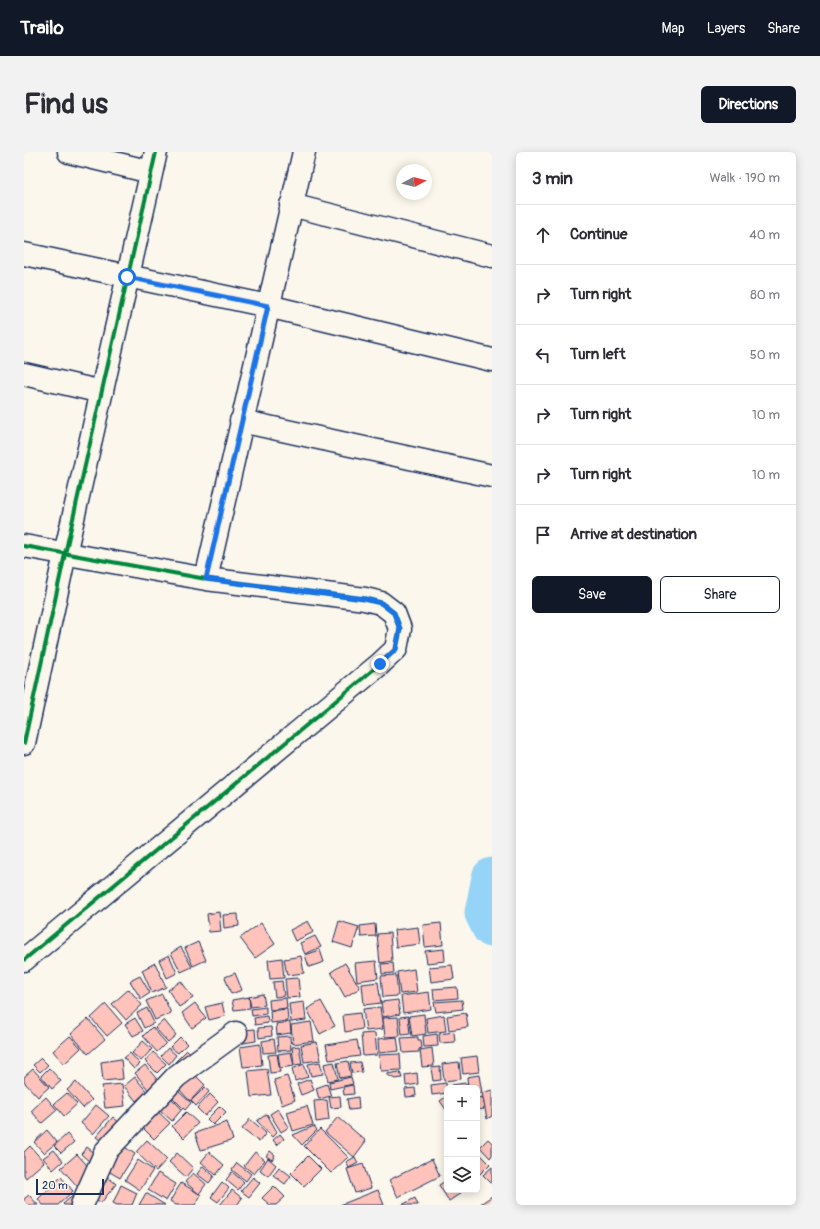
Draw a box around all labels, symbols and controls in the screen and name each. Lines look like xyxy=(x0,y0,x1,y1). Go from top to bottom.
text: Trailo xyxy=(20,16,64,40)
text: Map xyxy=(662,20,685,37)
text: Layers xyxy=(707,20,745,37)
text: Share xyxy=(767,20,800,37)
button: Directions xyxy=(701,86,796,123)
text: Find us xyxy=(24,87,108,122)
north arrow xyxy=(396,164,432,200)
text: 3 min xyxy=(532,168,573,189)
text: Walk · 190 m xyxy=(709,170,780,186)
icon: ahead xyxy=(532,224,554,246)
text: Continue xyxy=(570,225,628,244)
text: 40 m xyxy=(749,227,780,243)
route start xyxy=(118,268,136,286)
icon: right xyxy=(532,284,554,306)
text: Turn right xyxy=(570,285,631,304)
text: 80 m xyxy=(750,287,780,303)
icon: left xyxy=(532,344,554,366)
text: Turn left xyxy=(570,345,626,364)
text: 50 m xyxy=(750,347,780,363)
icon: right xyxy=(532,404,554,426)
text: Turn right xyxy=(570,405,631,424)
text: 10 m xyxy=(752,407,780,423)
icon: right xyxy=(532,464,554,486)
text: Turn right xyxy=(570,465,631,484)
text: 10 m xyxy=(752,467,780,483)
icon: arrive xyxy=(532,524,554,546)
text: Arrive at destination xyxy=(570,525,697,544)
button: Save xyxy=(532,576,652,613)
button: Share xyxy=(660,576,780,613)
route end xyxy=(371,655,389,673)
map controls xyxy=(444,1085,480,1193)
button: + xyxy=(444,1085,480,1121)
button: − xyxy=(444,1121,480,1157)
button: layers xyxy=(444,1157,480,1193)
scale bar xyxy=(36,1177,104,1196)
text: 20 m xyxy=(42,1179,68,1192)

